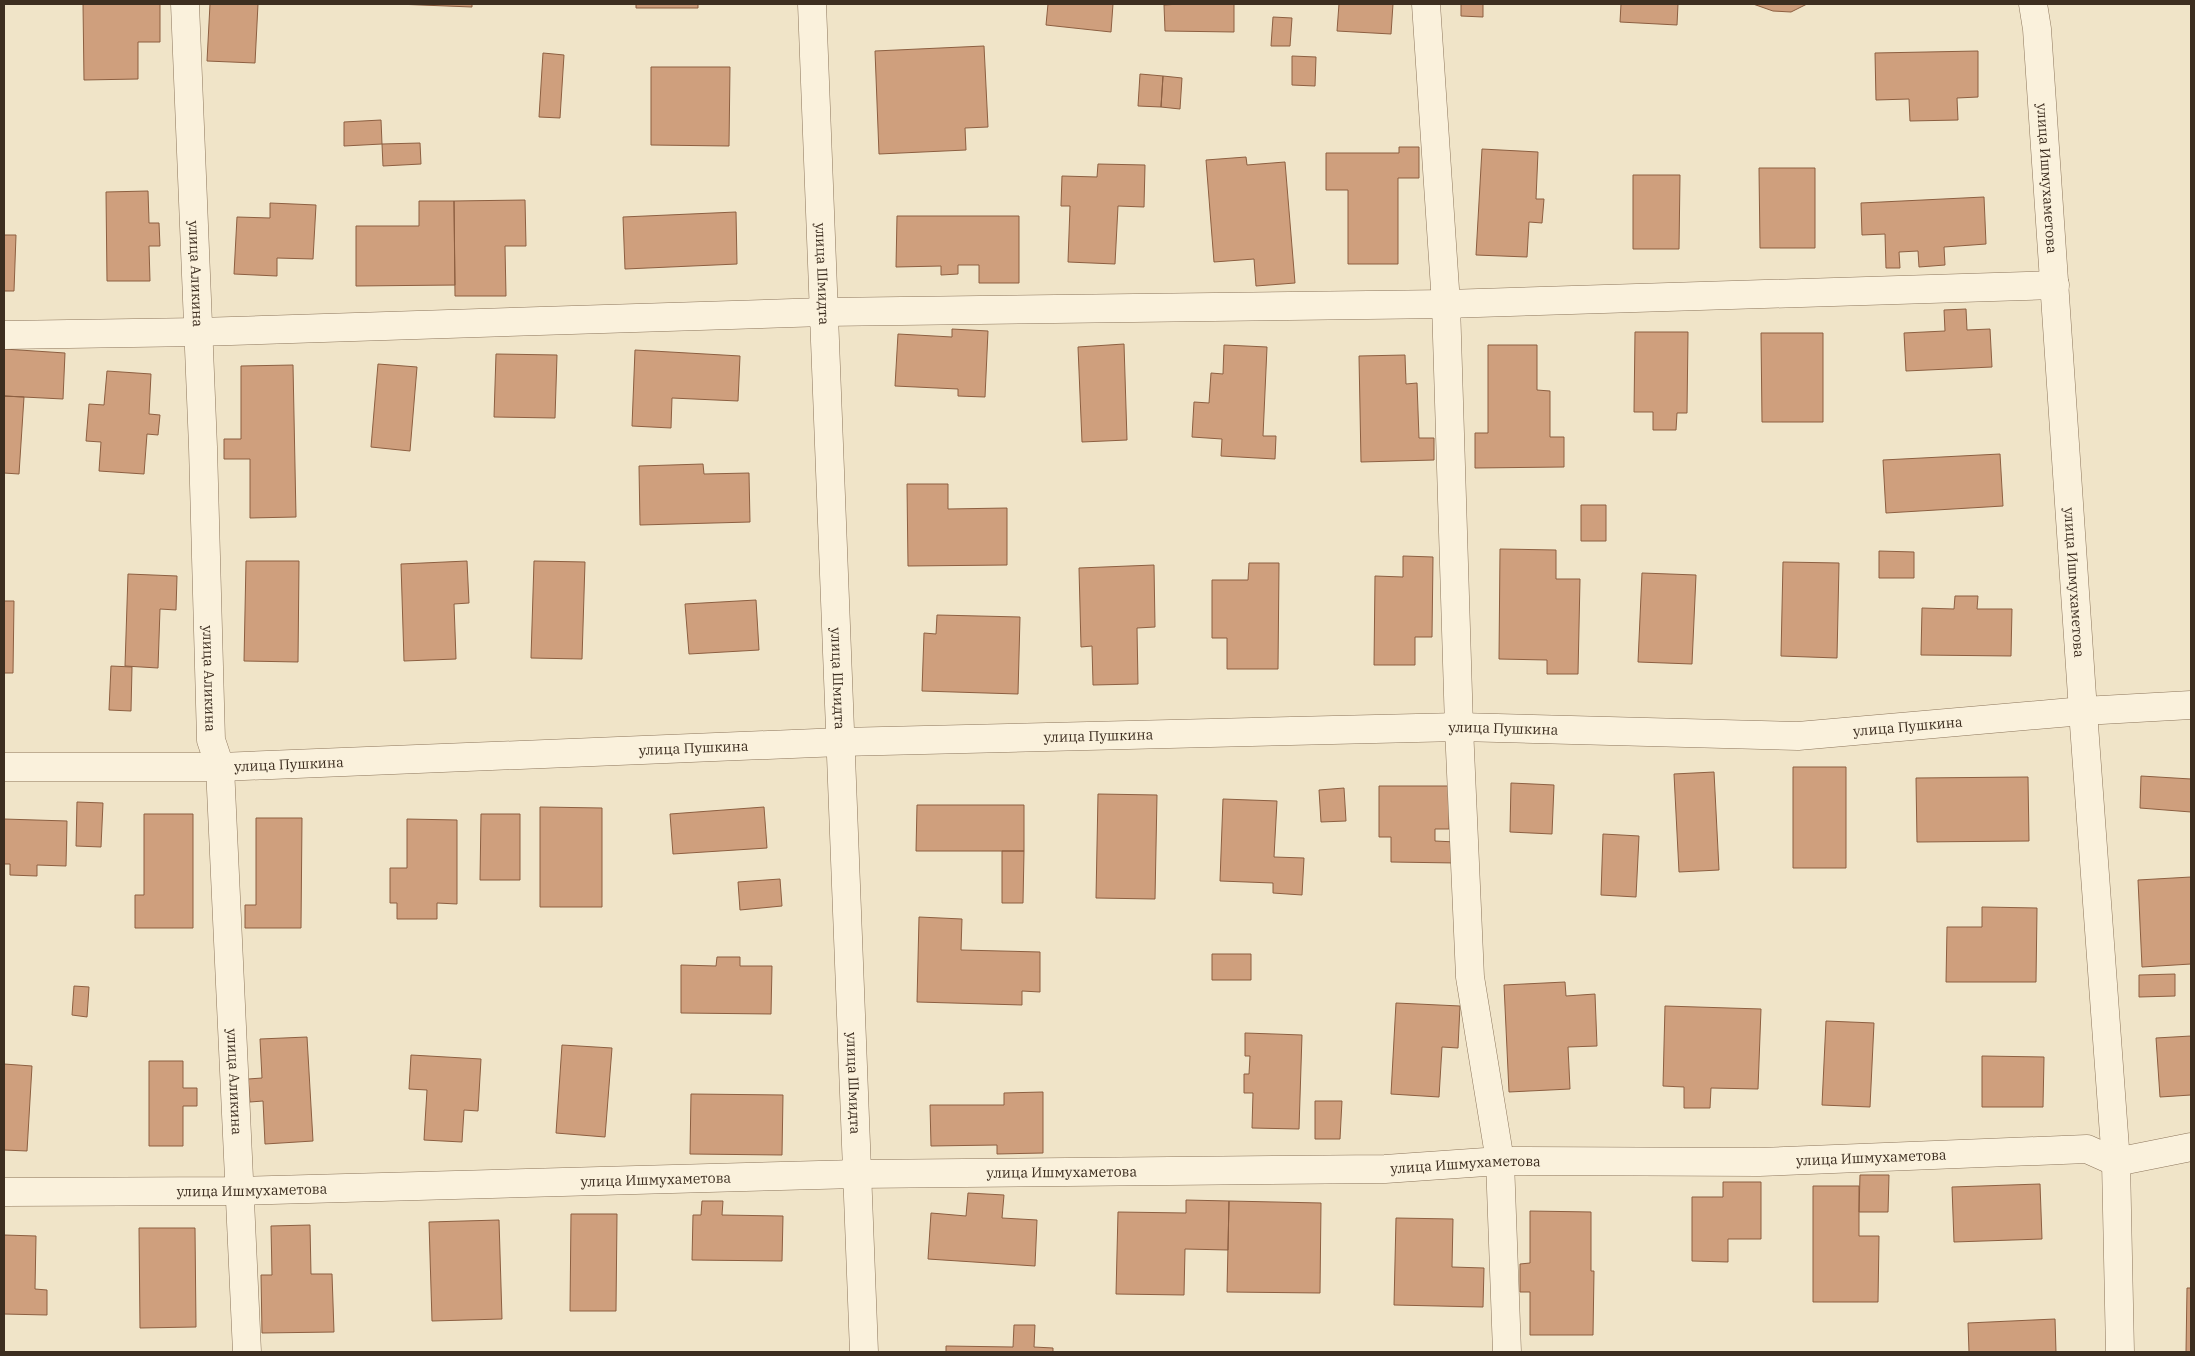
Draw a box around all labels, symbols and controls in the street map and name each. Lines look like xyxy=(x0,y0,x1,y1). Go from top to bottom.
street label: улица Ишмухаметова xyxy=(2033,103,2061,254)
street label: улица Аликина xyxy=(185,220,207,328)
street label: улица Шмидта xyxy=(811,222,833,326)
street label: улица Ишмухаметова xyxy=(2060,507,2088,658)
street label: улица Аликина xyxy=(199,625,220,732)
street label: улица Шмидта xyxy=(827,627,849,730)
street label: улица Пушкина xyxy=(1852,713,1964,740)
street label: улица Пушкина xyxy=(1448,718,1559,739)
street label: улица Пушкина xyxy=(1043,725,1154,746)
street label: улица Пушкина xyxy=(638,737,749,759)
street label: улица Пушкина xyxy=(234,753,345,775)
street label: улица Аликина xyxy=(223,1028,246,1136)
street label: улица Шмидта xyxy=(843,1032,865,1135)
street label: улица Ишмухаметова xyxy=(1796,1146,1947,1170)
street label: улица Ишмухаметова xyxy=(1390,1152,1541,1178)
street label: улица Ишмухаметова xyxy=(986,1162,1137,1182)
street label: улица Ишмухаметова xyxy=(580,1168,732,1191)
street label: улица Ишмухаметова xyxy=(177,1180,328,1200)

